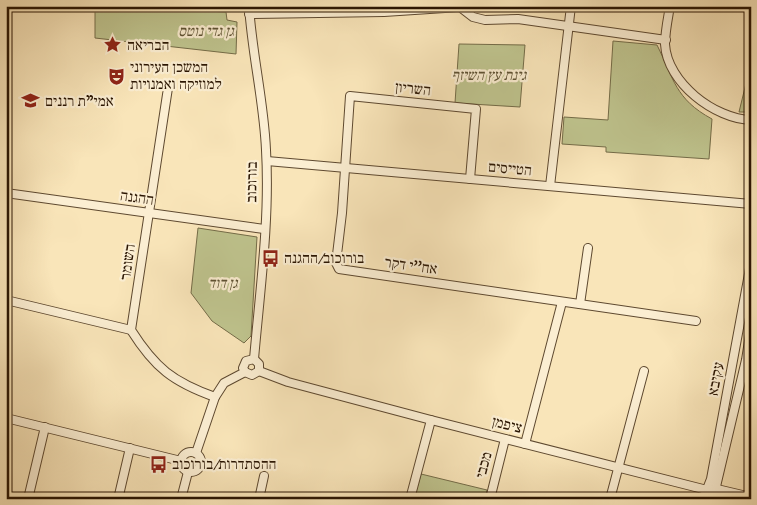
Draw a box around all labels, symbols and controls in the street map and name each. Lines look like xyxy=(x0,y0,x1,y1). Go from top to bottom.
park label: גן גדי נוטס xyxy=(178,22,235,41)
place icon: הבריאה xyxy=(103,35,123,55)
place label: הבריאה xyxy=(127,36,169,55)
place label: המשכן העירוני למוזיקה ואמנויות xyxy=(130,58,222,94)
theatre icon: המשכן העירוני למוזיקה ואמנויות xyxy=(106,66,126,86)
park label: גינת עץ השיזף xyxy=(452,66,527,85)
street label: השריון xyxy=(394,78,432,100)
school or university icon: אמי"ת רננים xyxy=(21,91,41,111)
place label: אמי"ת רננים xyxy=(45,92,114,111)
street label: הטייסים xyxy=(487,158,533,180)
street label: בורוכוב xyxy=(242,161,262,203)
street label: ההגנה xyxy=(119,186,155,210)
street label: השומר xyxy=(116,243,140,281)
bus stop icon: בורוכוב/ההגנה xyxy=(260,248,280,268)
place label: בורוכוב/ההגנה xyxy=(284,249,364,268)
street label: אח''י דקר xyxy=(383,253,439,279)
park label: גן דוד xyxy=(208,274,239,293)
street label: עקיבא xyxy=(703,361,729,397)
street label: ציפמן xyxy=(490,412,524,438)
street label: מכבי xyxy=(471,450,497,480)
bus stop icon: ההסתדרות/בורוכוב xyxy=(148,454,168,474)
place label: ההסתדרות/בורוכוב xyxy=(172,455,277,474)

